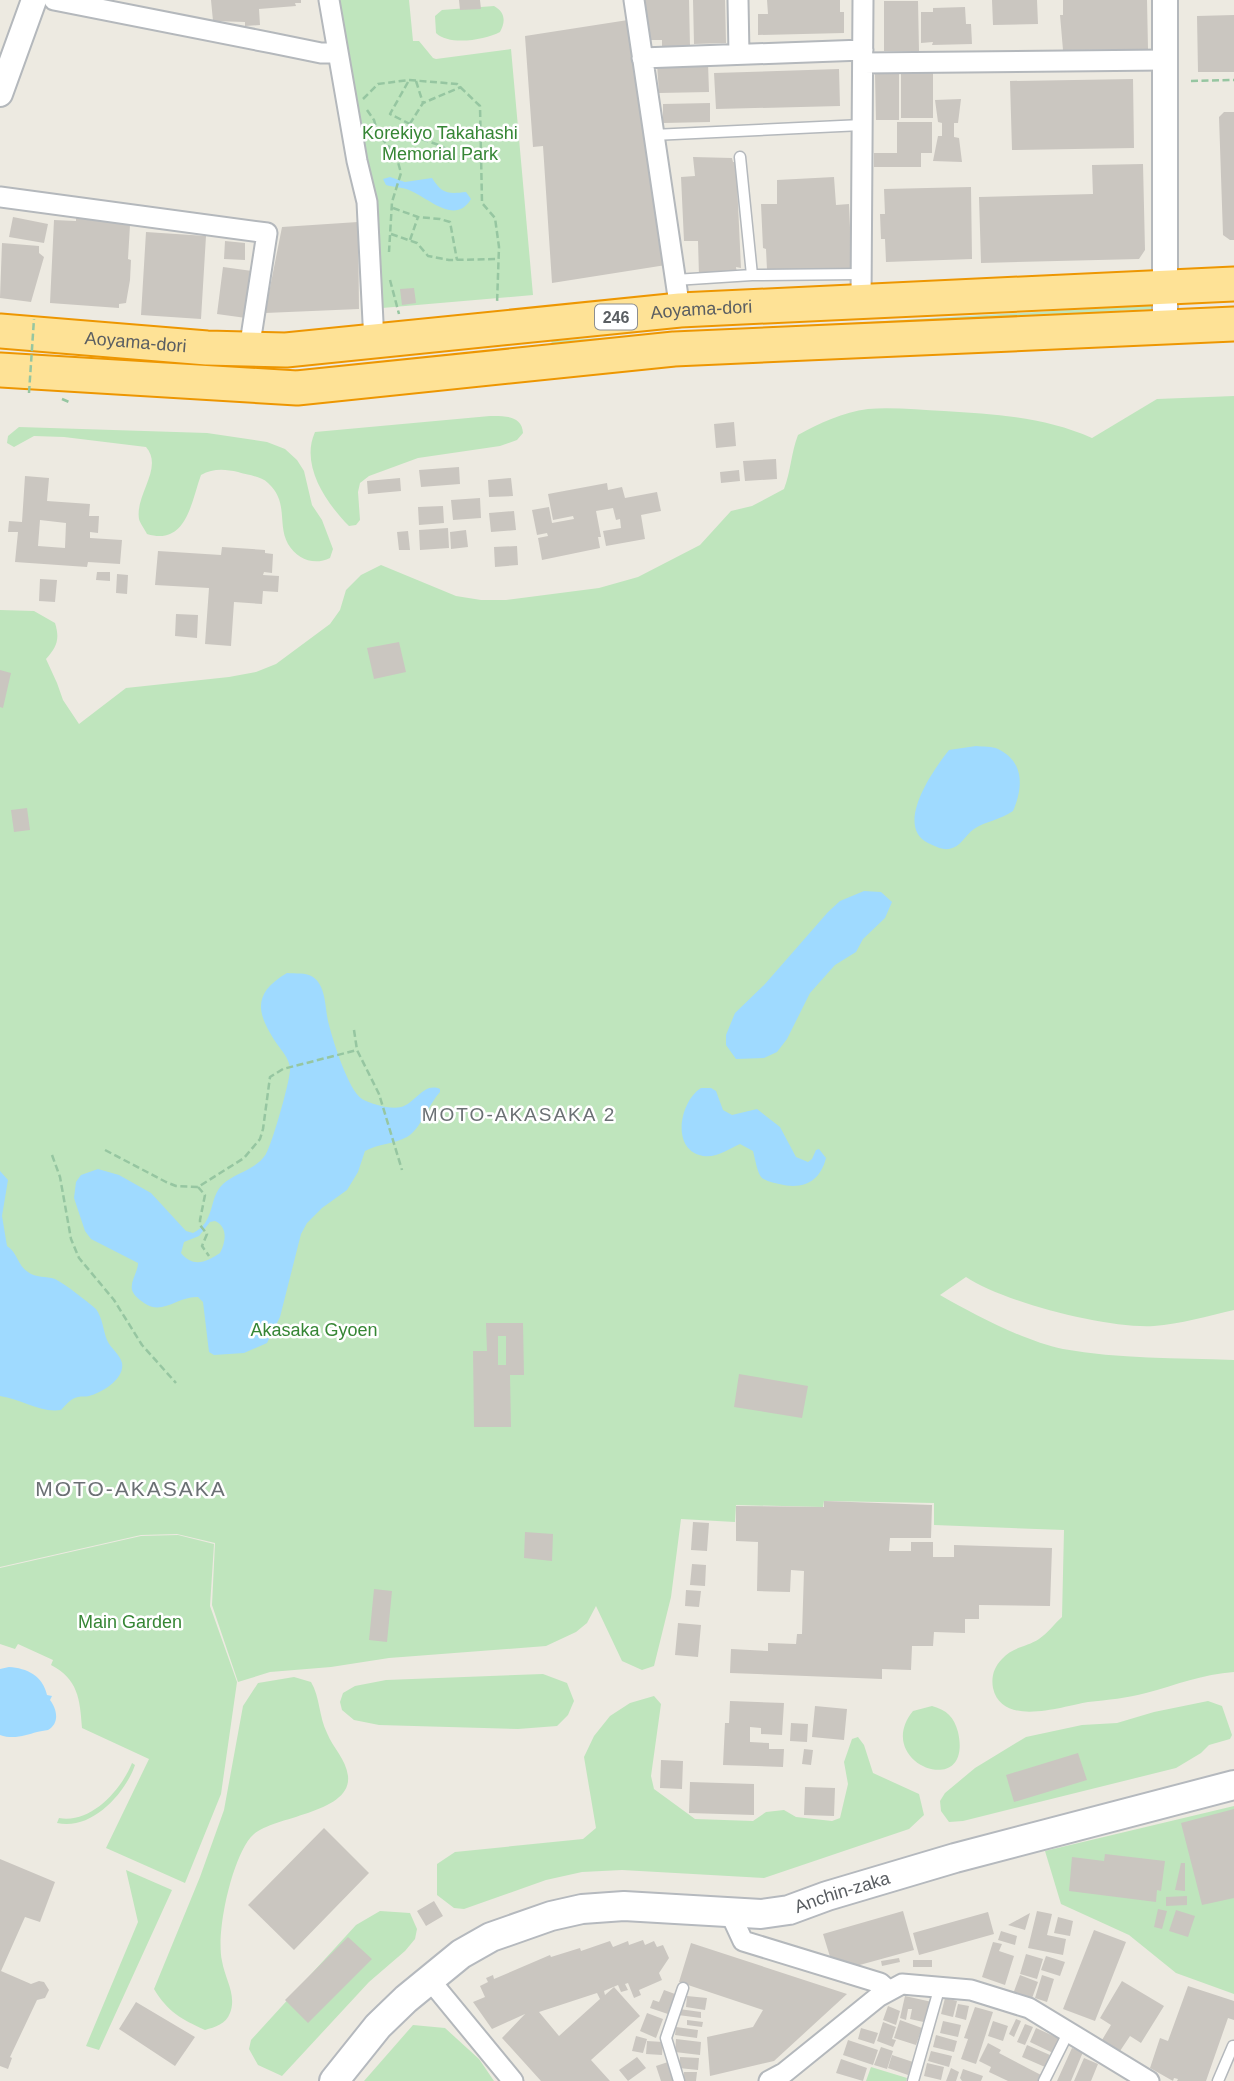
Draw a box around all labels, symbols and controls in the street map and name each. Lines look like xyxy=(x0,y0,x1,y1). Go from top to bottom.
park label: Korekiyo Takahashi Memorial Park xyxy=(362,123,518,164)
street label: Aoyama-dori xyxy=(649,297,753,323)
road number: 246 xyxy=(595,304,637,330)
street label: Aoyama-dori xyxy=(84,328,187,356)
district label: MOTO-AKASAKA 2 xyxy=(422,1104,616,1125)
park label: Akasaka Gyoen xyxy=(250,1320,378,1340)
district label: MOTO-AKASAKA xyxy=(35,1477,227,1500)
park label: Main Garden xyxy=(78,1612,182,1632)
street label: Anchin-zaka xyxy=(792,1868,893,1917)

